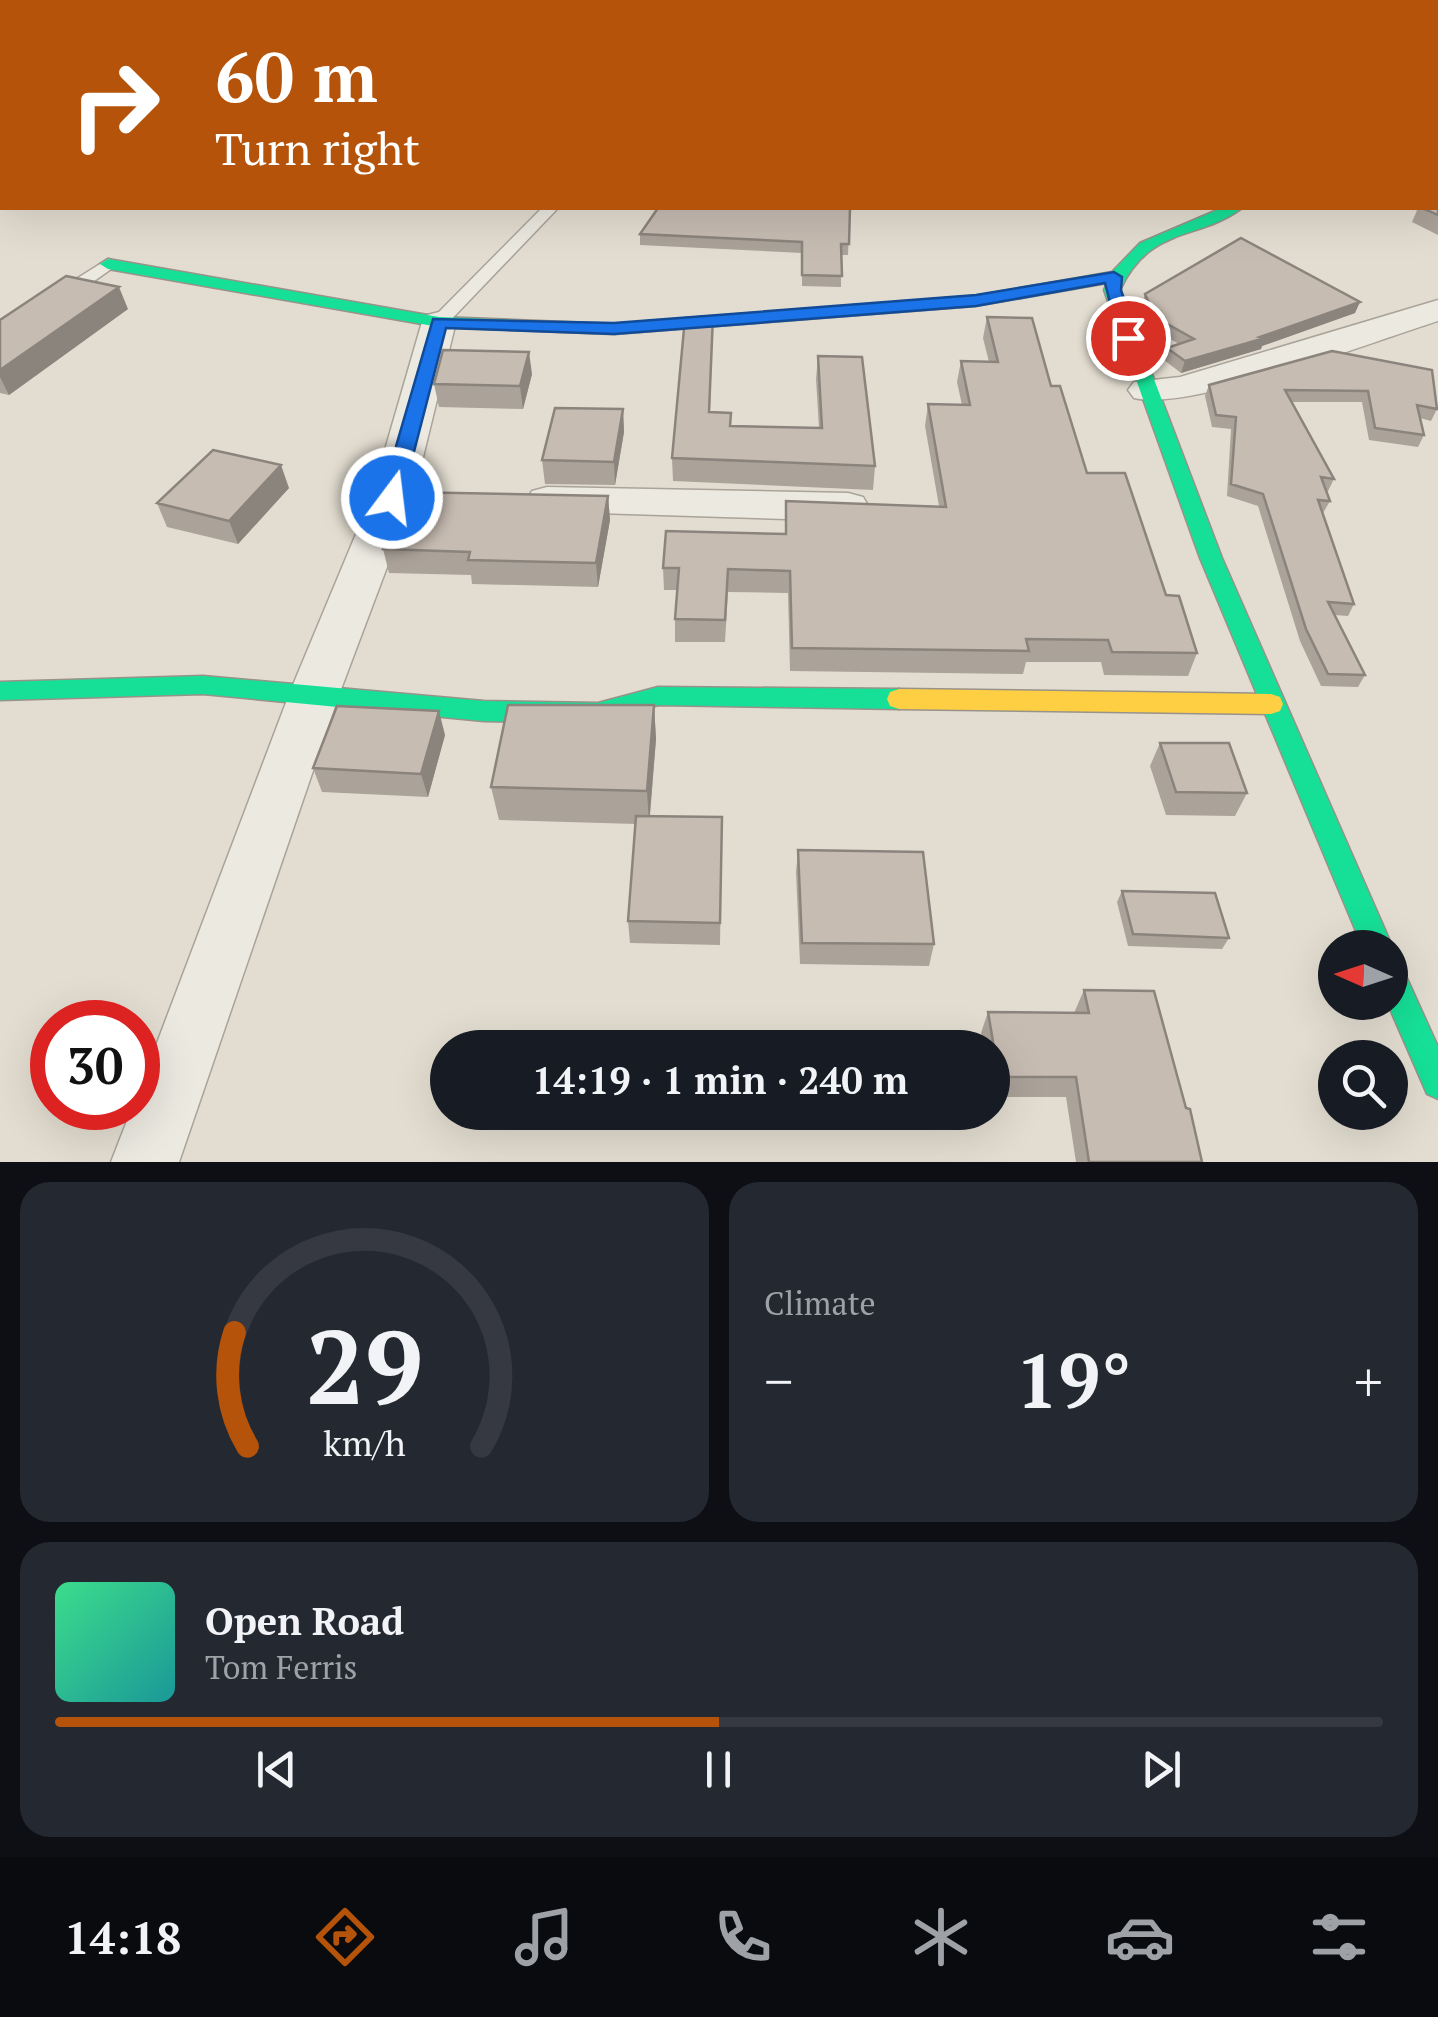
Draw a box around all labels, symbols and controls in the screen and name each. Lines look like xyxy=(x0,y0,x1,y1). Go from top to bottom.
text: 60 m xyxy=(215,29,378,122)
icon: right xyxy=(50,40,180,170)
text: Turn right xyxy=(215,118,420,178)
pin xyxy=(1086,296,1171,381)
icon: arrive xyxy=(1101,311,1156,366)
position arrow xyxy=(340,446,444,550)
north arrow xyxy=(1318,930,1408,1020)
map controls xyxy=(1318,930,1408,1130)
speed limit sign: 30 xyxy=(30,1000,160,1130)
button: search xyxy=(1318,1040,1408,1130)
text: 14:19 · 1 min · 240 m xyxy=(532,1055,908,1105)
text: Climate xyxy=(764,1282,876,1324)
text: 29 xyxy=(306,1296,423,1434)
text: 19° xyxy=(1016,1330,1131,1429)
text: − xyxy=(764,1344,793,1417)
text: + xyxy=(1354,1344,1383,1417)
text: km/h xyxy=(323,1419,406,1466)
text: Open Road xyxy=(205,1596,404,1646)
text: Tom Ferris xyxy=(205,1646,357,1688)
icon: previous xyxy=(249,1742,304,1797)
icon: pause xyxy=(691,1742,746,1797)
icon: next xyxy=(1134,1742,1189,1797)
icon: directions xyxy=(310,1902,380,1972)
icon: music xyxy=(509,1902,579,1972)
icon: phone xyxy=(708,1902,778,1972)
icon: climate xyxy=(906,1902,976,1972)
icon: car xyxy=(1105,1902,1175,1972)
icon: filters xyxy=(1304,1902,1374,1972)
text: 14:18 xyxy=(64,1907,181,1967)

